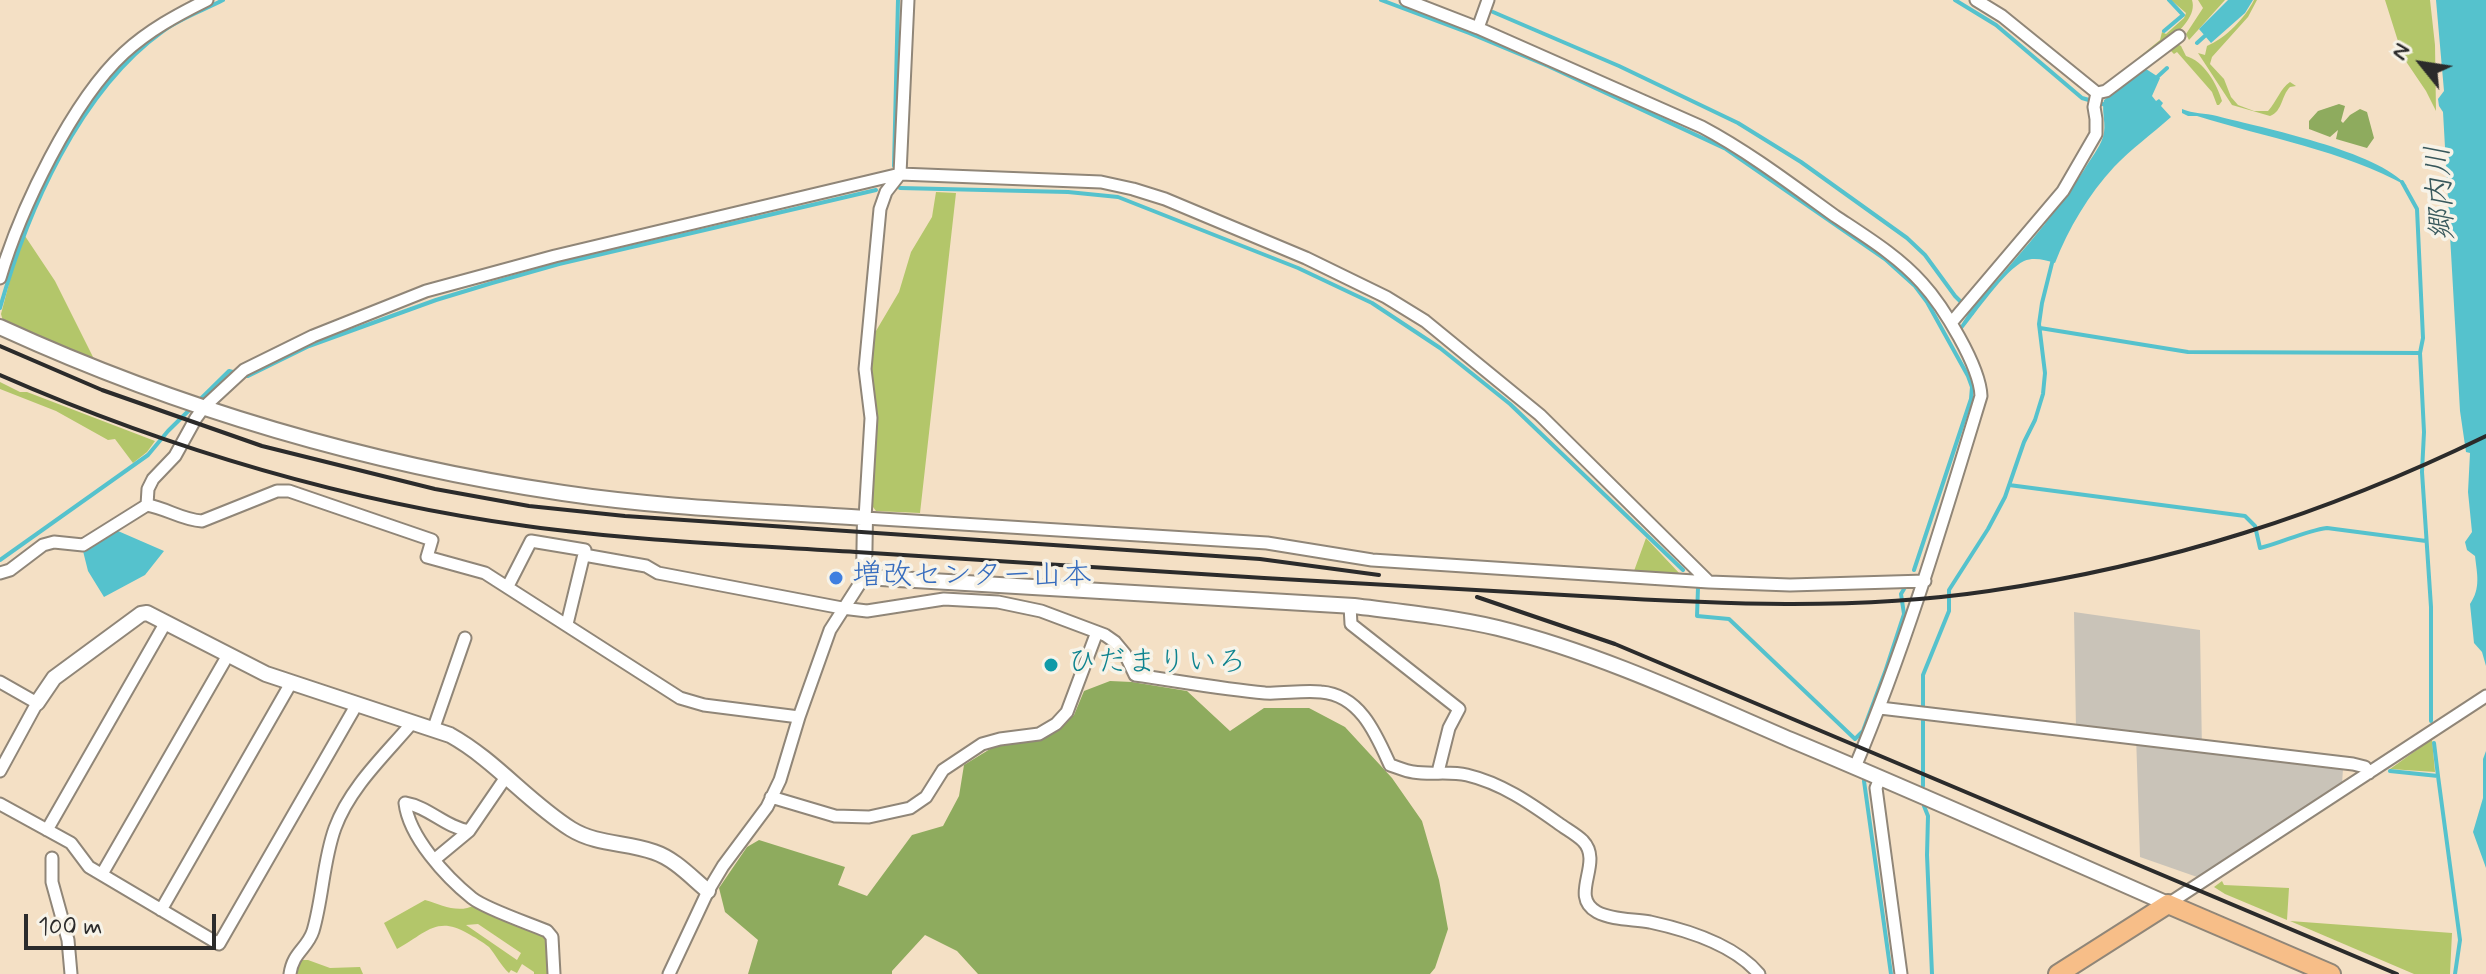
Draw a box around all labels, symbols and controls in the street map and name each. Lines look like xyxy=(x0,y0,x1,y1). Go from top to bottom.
north arrow xyxy=(2382,24,2462,104)
text: N xyxy=(2385,39,2417,65)
water label: 郷内川 xyxy=(2421,144,2465,242)
place label: 増改センター山本 xyxy=(852,560,1092,596)
marker: 増改センター山本 xyxy=(827,569,845,587)
place label: ひだまりいろ xyxy=(1067,647,1247,683)
marker: ひだまりいろ xyxy=(1042,656,1060,674)
scale bar xyxy=(28,898,220,948)
text: 100 m xyxy=(38,912,102,943)

